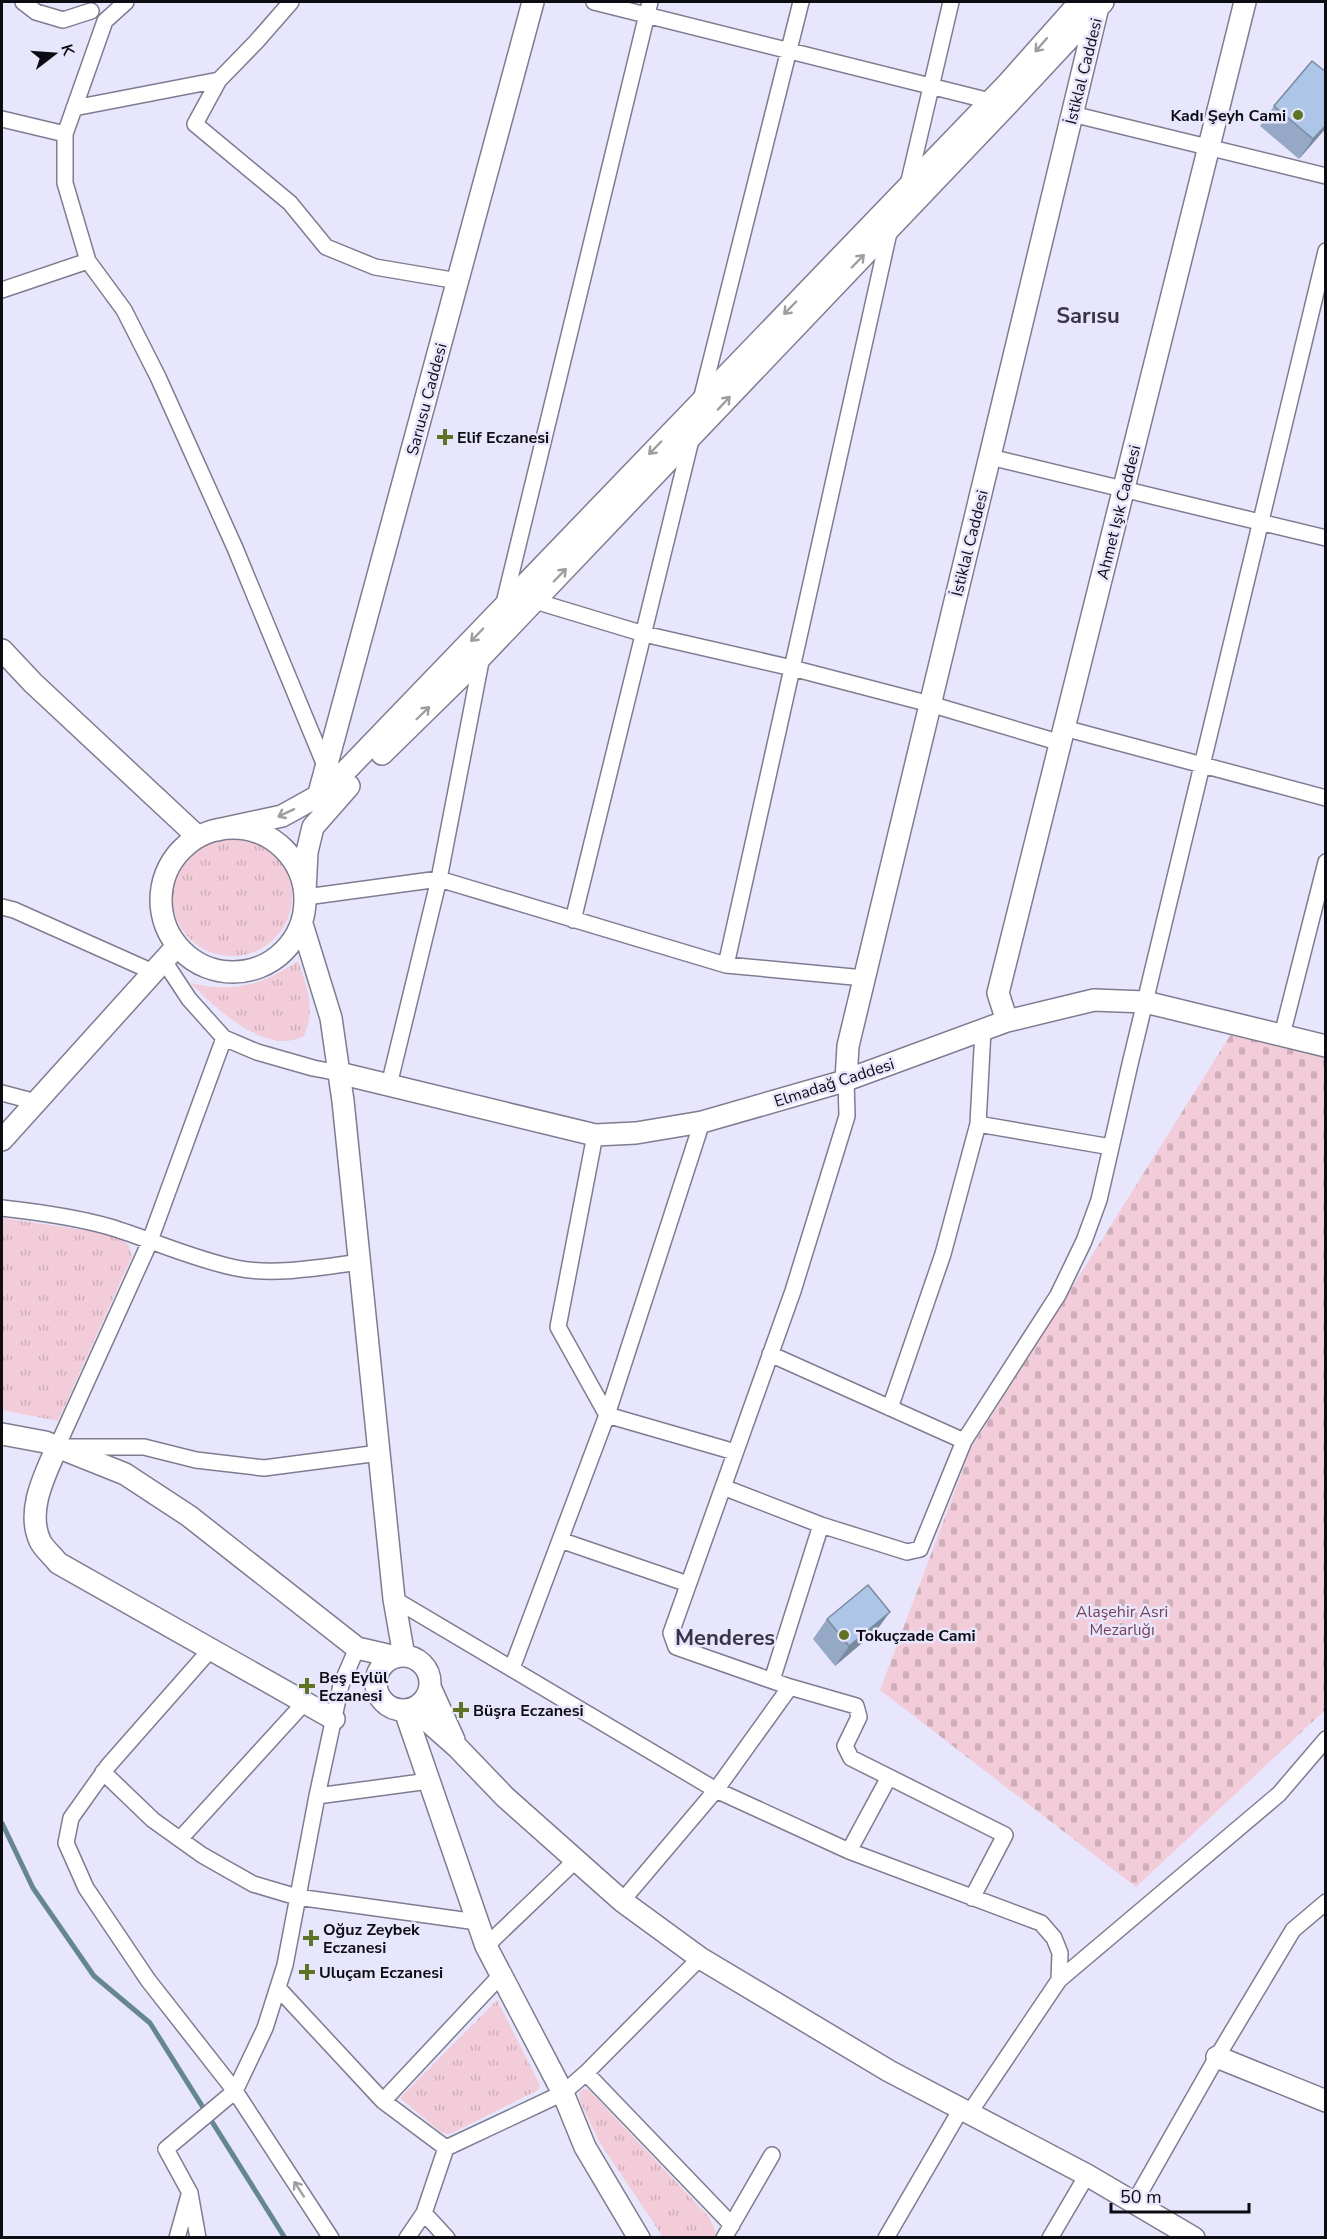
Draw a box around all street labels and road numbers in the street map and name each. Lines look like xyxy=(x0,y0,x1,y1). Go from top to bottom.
street label: İstiklal Caddesi xyxy=(1060,16,1108,127)
street label: Sarıusu Caddesi xyxy=(401,341,452,458)
street label: Ahmet Işık Caddesi xyxy=(1092,443,1146,582)
street label: İstiklal Caddesi xyxy=(946,488,994,599)
street label: Elmadağ Caddesi xyxy=(771,1053,897,1113)

